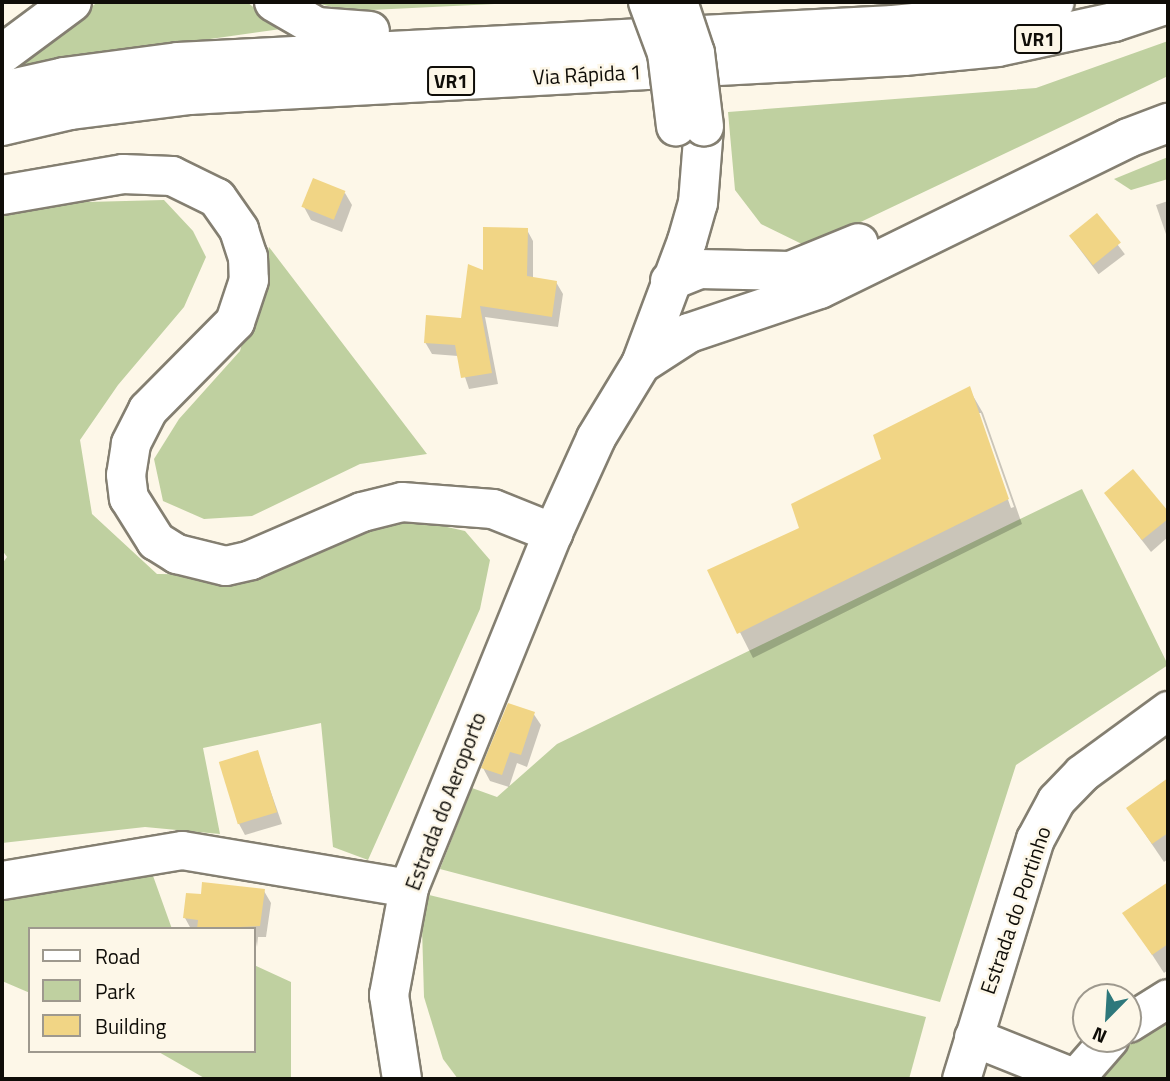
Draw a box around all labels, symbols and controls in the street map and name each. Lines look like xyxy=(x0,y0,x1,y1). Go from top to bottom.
road number: VR1 xyxy=(1014,23,1062,54)
street label: Via Rápida 1 xyxy=(532,59,642,89)
road number: VR1 xyxy=(426,66,476,96)
street label: Estrada do Aeroporto xyxy=(399,708,491,894)
street label: Estrada do Portinho xyxy=(974,823,1056,997)
legend xyxy=(28,927,256,1053)
text: Road xyxy=(95,940,140,972)
text: Park xyxy=(95,975,135,1007)
north arrow xyxy=(1072,983,1142,1053)
text: Building xyxy=(95,1010,166,1042)
text: N xyxy=(1087,1020,1111,1052)

